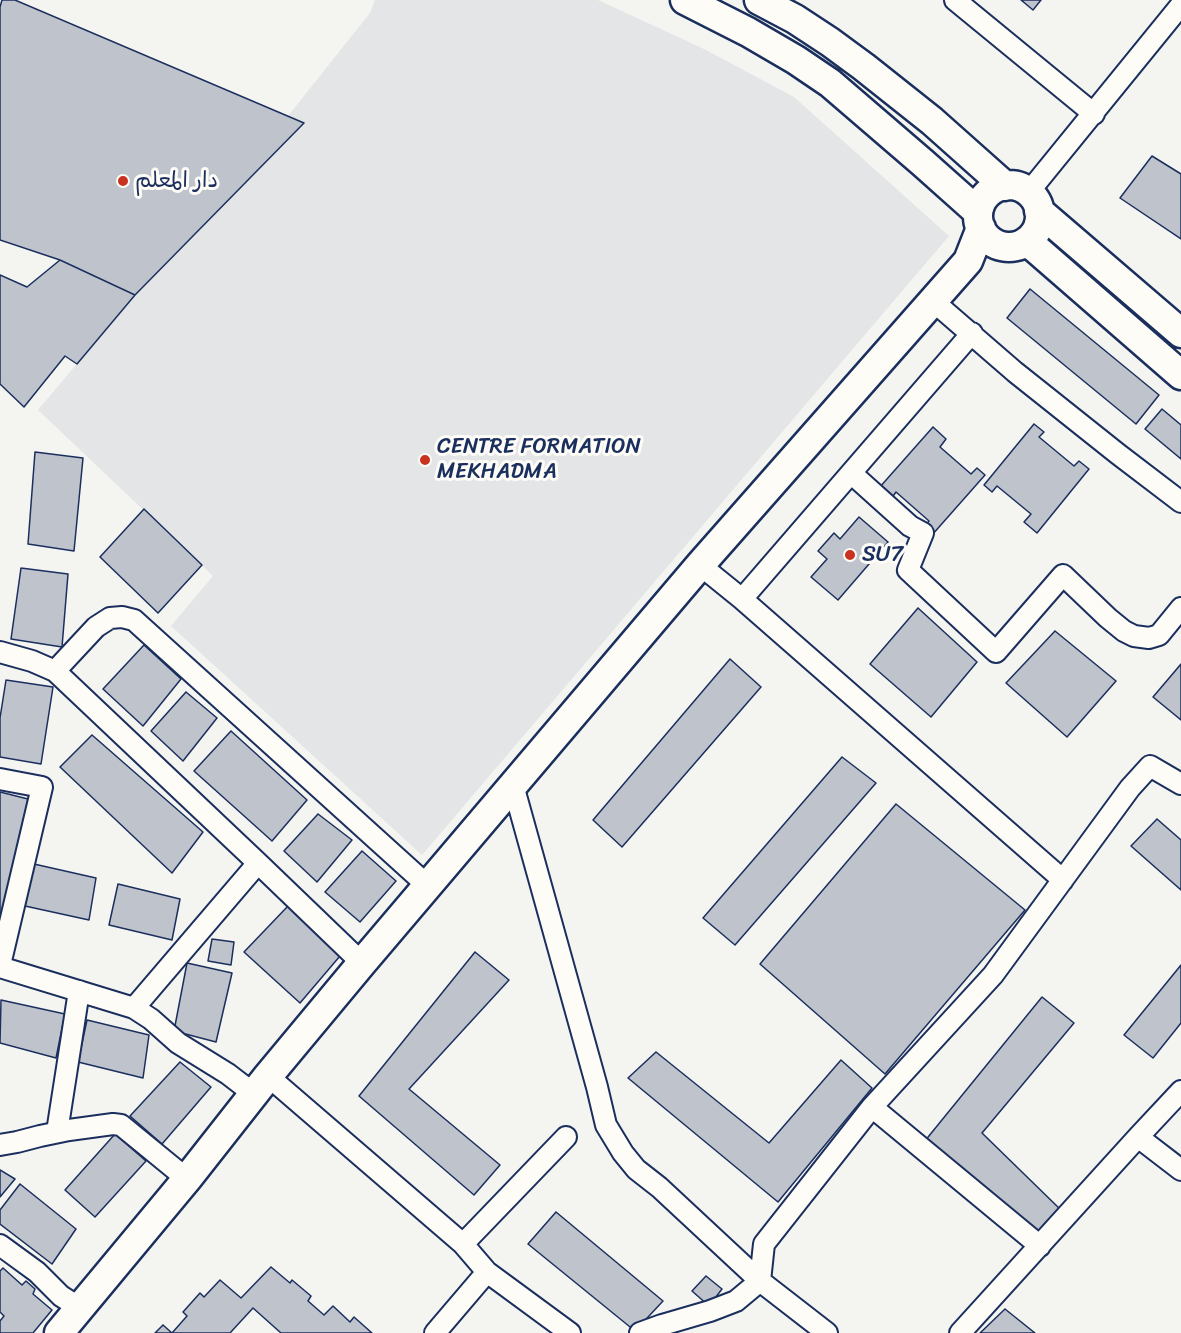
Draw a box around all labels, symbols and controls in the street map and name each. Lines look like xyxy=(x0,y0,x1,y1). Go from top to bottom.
place label: دار المعلم xyxy=(135,168,218,194)
marker: دار المعلم xyxy=(116,174,130,188)
place label: CENTRE FORMATION MEKHADMA xyxy=(437,434,641,486)
marker: CENTRE FORMATION MEKHADMA xyxy=(418,453,432,467)
place label: SU7 xyxy=(862,542,903,568)
marker: SU7 xyxy=(843,548,857,562)

